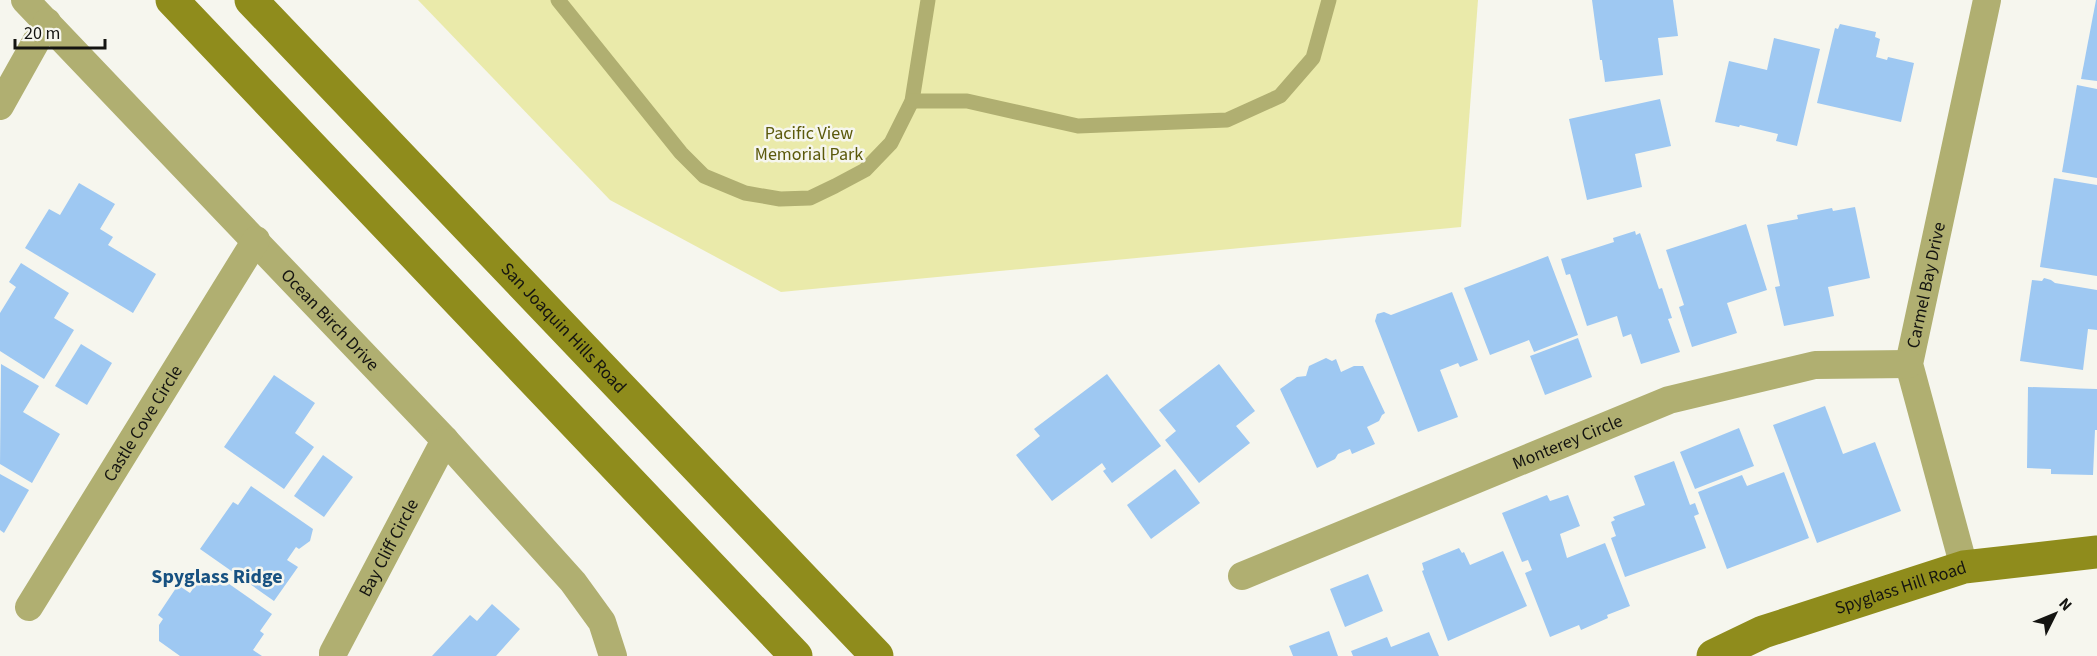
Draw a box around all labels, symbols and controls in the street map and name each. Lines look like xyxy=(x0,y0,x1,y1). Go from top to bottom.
scale bar xyxy=(15,12,105,50)
text: 20 m xyxy=(24,21,60,46)
park label: Pacific View Memorial Park xyxy=(755,121,863,167)
street label: Carmel Bay Drive xyxy=(1901,220,1952,351)
street label: San Joaquin Hills Road xyxy=(495,257,632,399)
street label: Ocean Birch Drive xyxy=(275,263,385,377)
street label: Castle Cove Circle xyxy=(97,360,189,487)
street label: Monterey Circle xyxy=(1509,408,1627,476)
street label: Bay Cliff Circle xyxy=(353,494,425,601)
street label: Spyglass Hill Road xyxy=(1832,555,1970,621)
district label: Spyglass Ridge xyxy=(151,563,283,591)
north arrow xyxy=(2025,584,2085,644)
text: N xyxy=(2054,593,2077,616)

